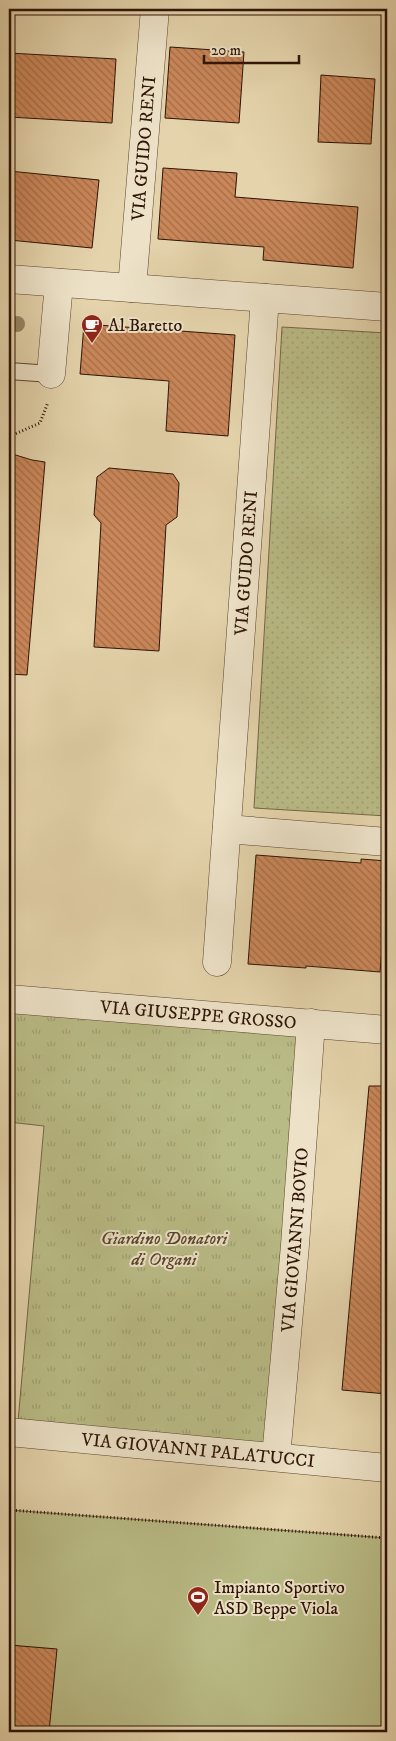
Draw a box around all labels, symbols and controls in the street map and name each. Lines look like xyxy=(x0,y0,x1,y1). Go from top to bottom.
scale bar xyxy=(204,32,298,64)
text: 20 m xyxy=(211,41,241,60)
street label: VIA GUIDO RENI xyxy=(127,75,161,223)
cafe icon: Al Baretto xyxy=(80,313,104,344)
place label: Al Baretto xyxy=(108,315,182,337)
street label: VIA GUIDO RENI xyxy=(231,490,263,637)
street label: VIA GIUSEPPE GROSSO xyxy=(98,996,297,1035)
street label: VIA GIOVANNI BOVIO xyxy=(277,1147,314,1334)
park label: Giardino Donatori di Organi xyxy=(101,1228,228,1271)
street label: VIA GIOVANNI PALATUCCI xyxy=(80,1429,316,1473)
place label: Impianto Sportivo ASD Beppe Viola xyxy=(214,1577,345,1620)
sports icon: Impianto Sportivo ASD Beppe Viola xyxy=(186,1585,210,1616)

